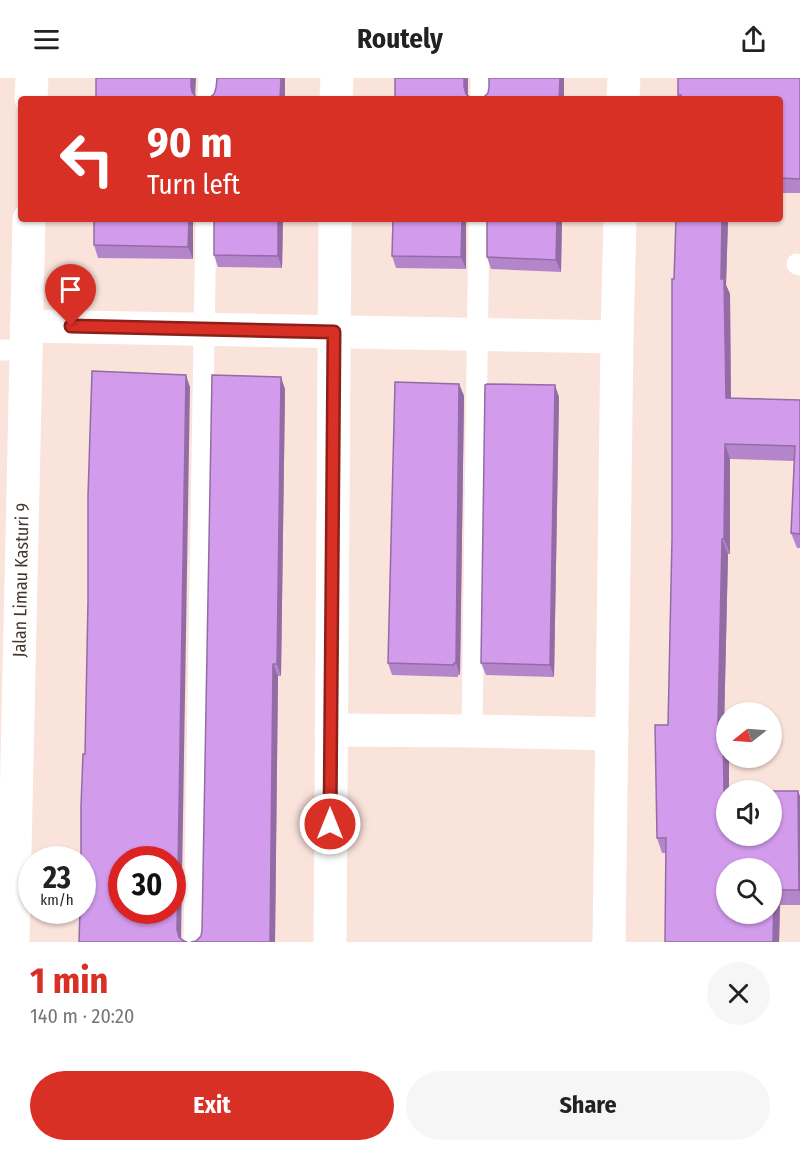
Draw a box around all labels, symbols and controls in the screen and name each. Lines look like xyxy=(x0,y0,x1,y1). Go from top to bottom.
icon: menu xyxy=(30,23,63,56)
text: Routely xyxy=(357,23,443,55)
icon: share xyxy=(737,23,770,56)
text: 90 m xyxy=(147,118,232,168)
icon: left xyxy=(48,120,126,198)
text: Turn left xyxy=(147,169,240,201)
pin xyxy=(45,264,96,326)
icon: arrive xyxy=(54,273,87,306)
street label: Jalan Limau Kasturi 9 xyxy=(8,503,34,658)
north arrow xyxy=(716,702,782,768)
map controls xyxy=(716,702,782,924)
button: sound xyxy=(716,780,782,846)
position arrow xyxy=(298,792,362,856)
speed limit sign: 30 xyxy=(108,846,186,924)
button: search xyxy=(716,858,782,924)
text: 23 xyxy=(43,860,71,896)
text: km/h xyxy=(40,891,74,909)
text: 1 min xyxy=(30,959,108,1003)
button: close xyxy=(707,962,770,1025)
text: 140 m · 20:20 xyxy=(30,1004,134,1028)
button: Exit xyxy=(30,1071,394,1140)
button: Share xyxy=(406,1071,770,1140)

